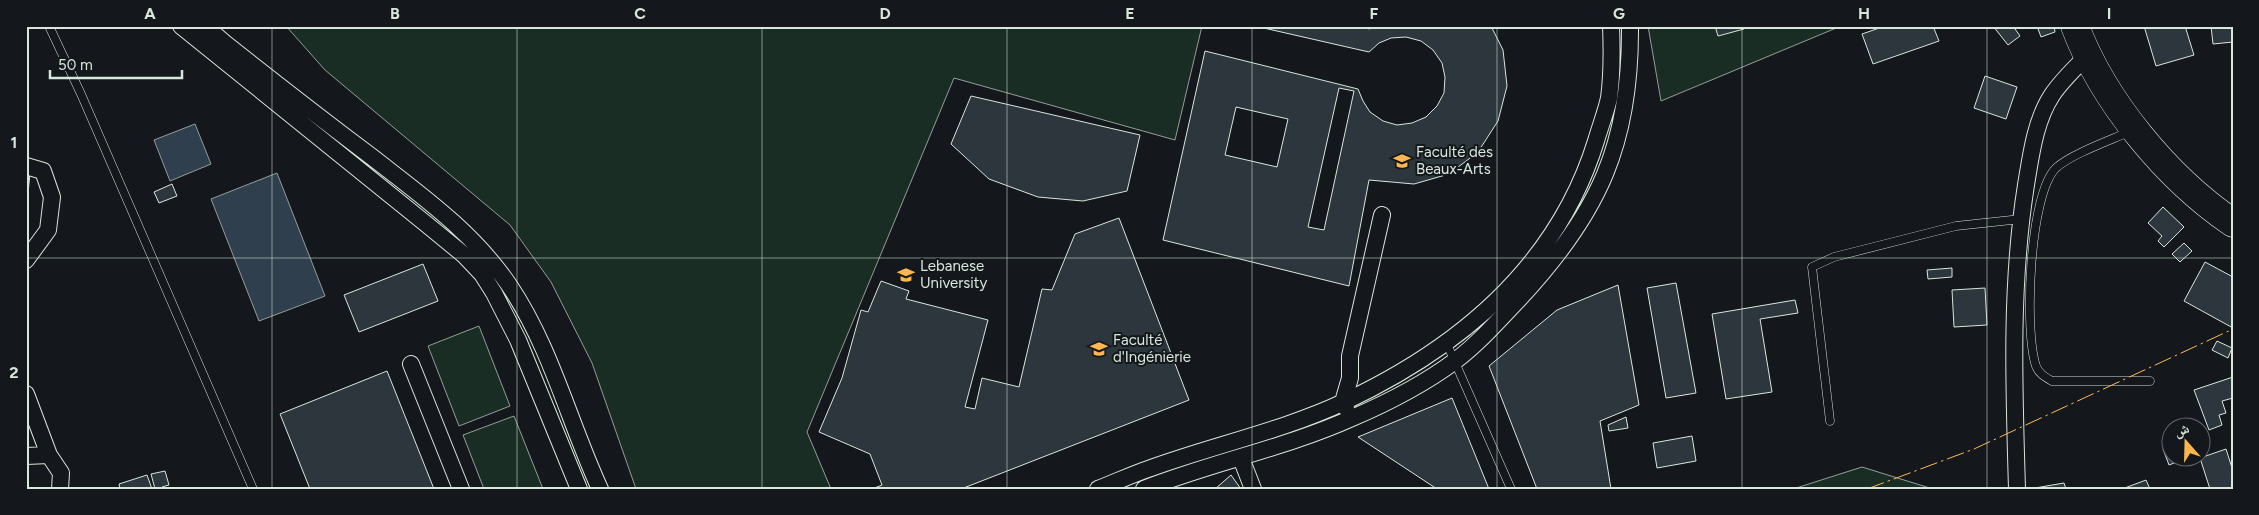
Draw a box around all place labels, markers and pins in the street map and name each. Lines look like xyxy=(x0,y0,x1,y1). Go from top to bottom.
place label: Faculté des Beaux-Arts xyxy=(1416,143,1493,178)
school or university icon: Faculté des Beaux-Arts xyxy=(1392,151,1412,171)
place label: Lebanese University xyxy=(920,257,987,292)
school or university icon: Lebanese University xyxy=(896,265,916,285)
place label: Faculté d'Ingénierie xyxy=(1113,331,1191,366)
school or university icon: Faculté d'Ingénierie xyxy=(1089,339,1109,359)

